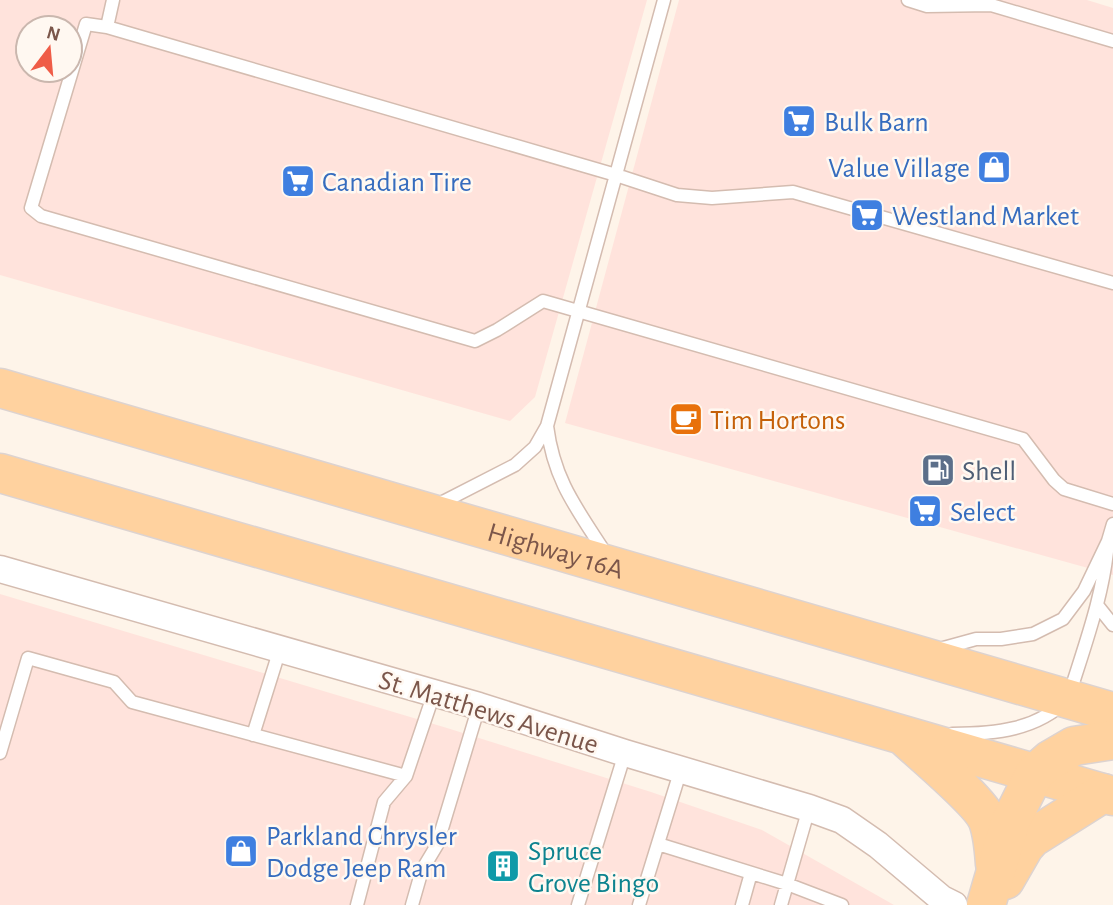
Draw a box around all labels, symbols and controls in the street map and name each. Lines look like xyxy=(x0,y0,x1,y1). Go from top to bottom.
north arrow xyxy=(14,14,84,84)
text: N xyxy=(44,23,62,45)
supermarket icon: Bulk Barn xyxy=(780,102,818,140)
place label: Bulk Barn xyxy=(824,109,929,137)
shop icon: Value Village xyxy=(975,148,1013,186)
place label: Value Village xyxy=(828,155,970,183)
supermarket icon: Canadian Tire xyxy=(279,162,317,200)
place label: Canadian Tire xyxy=(322,169,472,197)
supermarket icon: Westland Market xyxy=(848,196,886,234)
place label: Westland Market xyxy=(892,203,1079,231)
cafe icon: Tim Hortons xyxy=(667,400,705,438)
place label: Tim Hortons xyxy=(710,407,845,435)
fuel station icon: Shell xyxy=(919,451,957,489)
place label: Shell xyxy=(962,458,1016,486)
supermarket icon: Select xyxy=(906,492,944,530)
place label: Select xyxy=(950,499,1015,527)
street label: Highway 16A xyxy=(484,519,627,585)
street label: St. Matthews Avenue xyxy=(375,666,601,760)
place label: Parkland Chrysler Dodge Jeep Ram xyxy=(266,823,457,883)
shop icon: Parkland Chrysler Dodge Jeep Ram xyxy=(222,832,260,870)
place label: Spruce Grove Bingo xyxy=(528,838,659,898)
building icon: Spruce Grove Bingo xyxy=(484,847,522,885)

